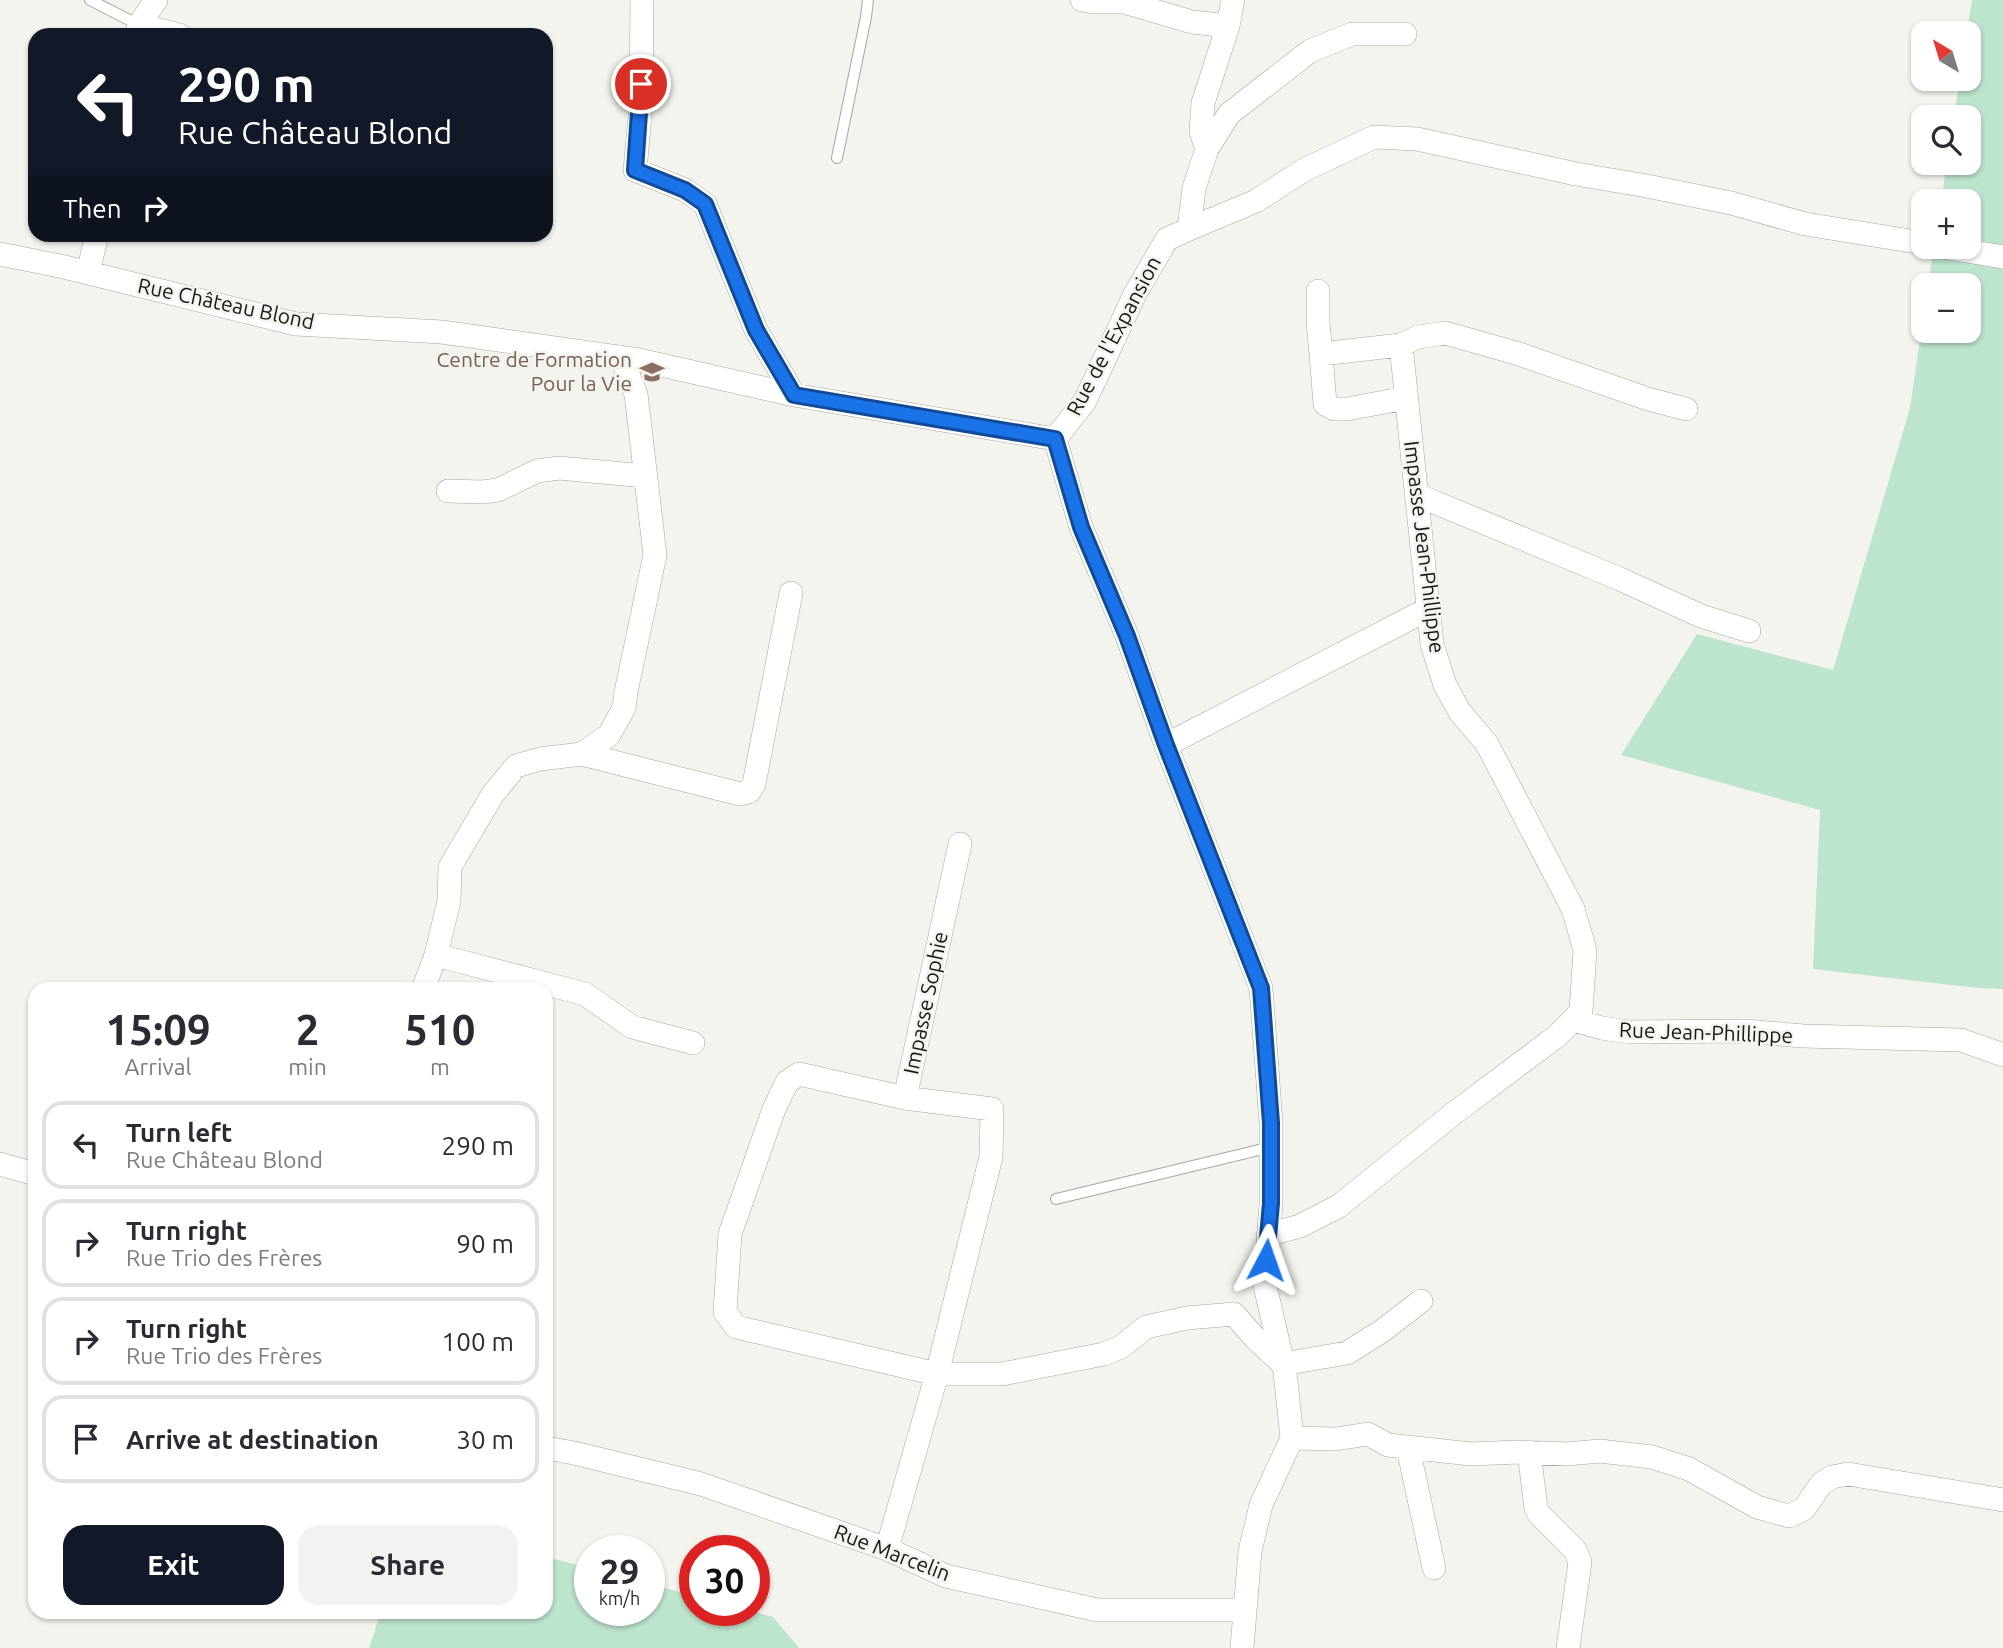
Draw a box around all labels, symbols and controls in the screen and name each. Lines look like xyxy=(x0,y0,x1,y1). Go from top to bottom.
north arrow xyxy=(1911,21,1981,91)
map controls xyxy=(1911,21,1981,343)
pin xyxy=(611,54,671,114)
icon: left xyxy=(63,56,154,147)
text: 290 m xyxy=(178,56,315,111)
icon: arrive xyxy=(622,65,660,103)
button: search xyxy=(1911,105,1981,175)
text: Rue Château Blond xyxy=(178,114,452,150)
icon: right xyxy=(136,189,174,227)
button: + xyxy=(1911,189,1981,259)
text: Then xyxy=(63,194,122,223)
street label: Rue de l'Expansion xyxy=(1061,252,1165,419)
street label: Rue Château Blond xyxy=(136,273,317,333)
button: − xyxy=(1911,273,1981,343)
place label: Centre de Formation Pour la Vie xyxy=(436,347,632,395)
school or university icon: Centre de Formation Pour la Vie xyxy=(638,358,666,386)
street label: Impasse Jean-Phillippe xyxy=(1400,439,1450,654)
street label: Impasse Sophie xyxy=(898,929,952,1076)
text: 15:09 xyxy=(106,1006,211,1053)
text: 2 xyxy=(296,1006,319,1053)
text: 510 xyxy=(404,1006,475,1053)
street label: Rue Jean-Phillippe xyxy=(1619,1017,1793,1047)
text: Arrival xyxy=(125,1054,192,1079)
text: min xyxy=(288,1054,327,1079)
text: m xyxy=(430,1054,450,1079)
text: Turn left xyxy=(126,1118,232,1147)
icon: left xyxy=(67,1126,105,1164)
text: 290 m xyxy=(442,1131,514,1160)
text: Rue Château Blond xyxy=(126,1147,323,1172)
text: Turn right xyxy=(126,1216,247,1245)
position arrow xyxy=(1229,1223,1303,1297)
icon: right xyxy=(67,1224,105,1262)
text: 90 m xyxy=(456,1229,514,1258)
text: Rue Trio des Frères xyxy=(126,1245,322,1270)
text: Turn right xyxy=(126,1314,247,1343)
icon: right xyxy=(67,1322,105,1360)
text: 100 m xyxy=(442,1327,514,1356)
text: Rue Trio des Frères xyxy=(126,1343,322,1368)
icon: arrive xyxy=(67,1420,105,1458)
text: Arrive at destination xyxy=(126,1425,379,1454)
text: 30 m xyxy=(456,1425,514,1454)
street label: Rue Marcelin xyxy=(831,1519,954,1585)
button: Exit xyxy=(63,1525,284,1605)
button: Share xyxy=(298,1525,518,1605)
speed limit sign: 30 xyxy=(679,1535,770,1626)
text: 29 xyxy=(600,1551,639,1591)
text: km/h xyxy=(599,1588,640,1608)

